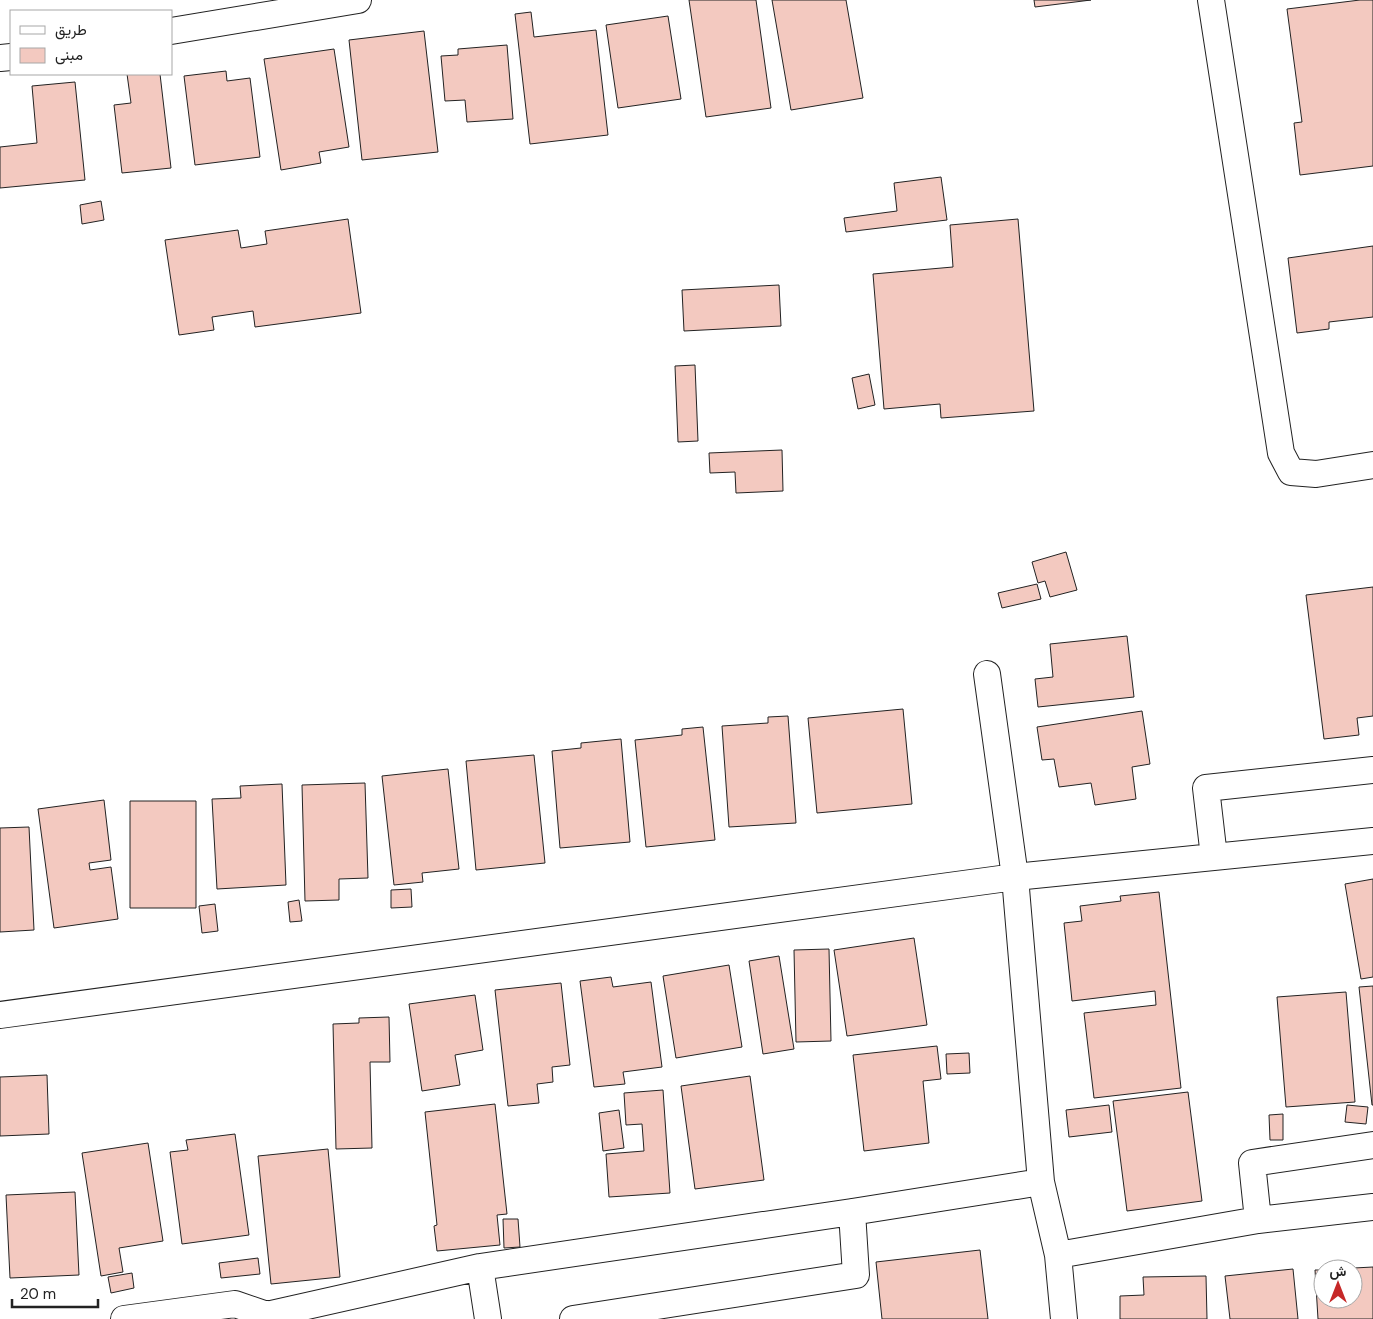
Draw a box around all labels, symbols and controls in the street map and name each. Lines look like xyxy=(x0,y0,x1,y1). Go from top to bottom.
legend xyxy=(10,10,172,75)
text: طريق xyxy=(55,20,87,40)
text: مبنى xyxy=(55,45,83,65)
north arrow xyxy=(1313,1259,1363,1309)
text: ش xyxy=(1330,1262,1347,1280)
scale bar xyxy=(12,1276,99,1308)
text: 20 m xyxy=(20,1284,56,1304)

